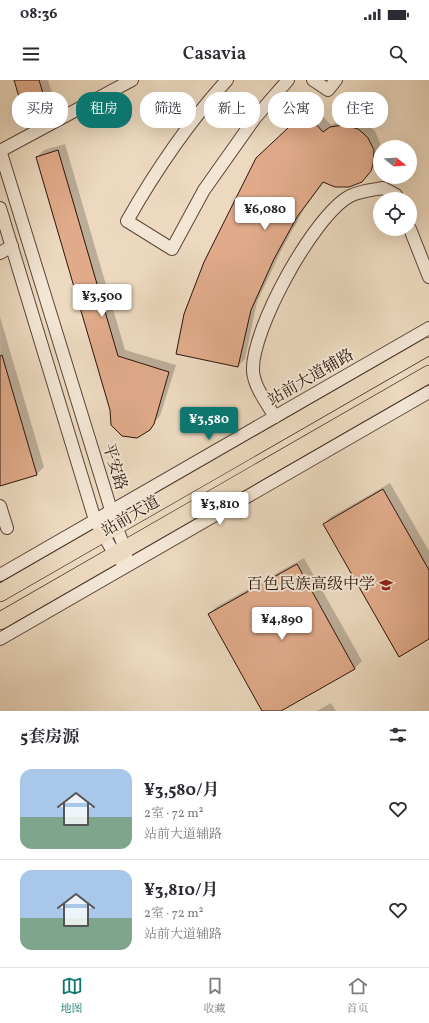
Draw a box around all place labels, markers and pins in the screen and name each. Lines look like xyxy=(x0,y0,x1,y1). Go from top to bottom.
pin: ¥6,080 xyxy=(232,197,298,231)
pin: ¥3,500 xyxy=(69,284,135,318)
pin: ¥3,580 xyxy=(176,407,242,441)
pin: ¥3,810 xyxy=(187,492,253,526)
place label: 百色民族高级中学 xyxy=(247,574,375,596)
school or university icon: 百色民族高级中学 xyxy=(378,577,394,593)
pin: ¥4,890 xyxy=(249,607,315,641)

